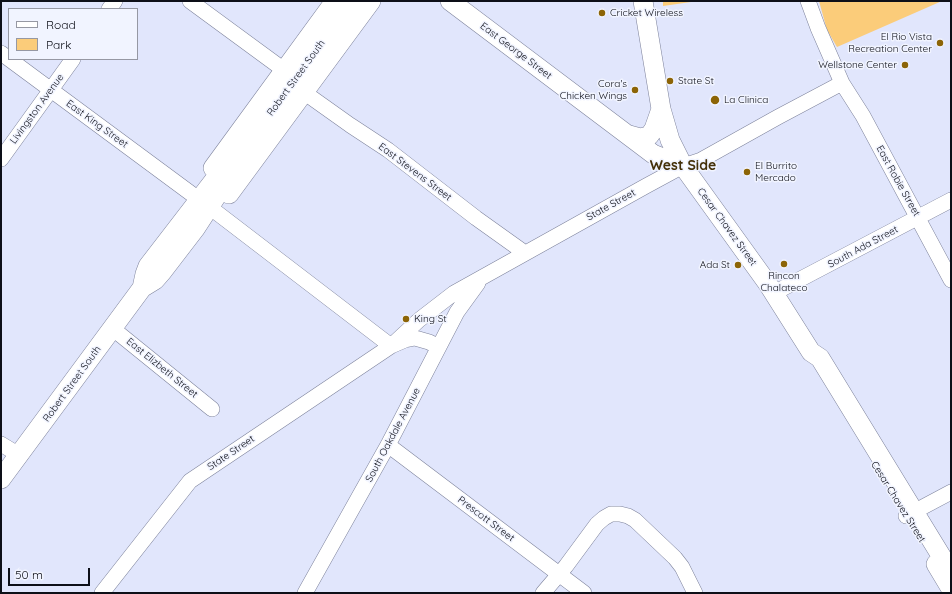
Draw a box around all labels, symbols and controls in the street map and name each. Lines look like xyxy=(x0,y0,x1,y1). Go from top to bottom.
place label: Cricket Wireless xyxy=(610,7,683,19)
legend xyxy=(8,8,138,60)
marker: Cricket Wireless xyxy=(597,8,607,18)
text: Road xyxy=(46,17,76,32)
street label: East George Street xyxy=(478,20,554,82)
place label: El Rio Vista Recreation Center xyxy=(848,31,932,54)
text: Park xyxy=(46,37,71,52)
street label: Robert Street South xyxy=(264,38,328,118)
marker: El Rio Vista Recreation Center xyxy=(935,38,945,48)
place label: Wellstone Center xyxy=(818,59,897,71)
marker: Wellstone Center xyxy=(900,60,910,70)
street label: Livingston Avenue xyxy=(8,72,66,146)
place label: State St xyxy=(678,75,714,87)
marker: State St xyxy=(665,76,675,86)
place label: Cora's Chicken Wings xyxy=(560,78,627,102)
marker: Cora's Chicken Wings xyxy=(630,85,640,95)
marker: La Clinica xyxy=(709,94,721,106)
place label: La Clinica xyxy=(724,94,768,106)
street label: East King Street xyxy=(64,98,130,150)
street label: East Stevens Street xyxy=(376,141,454,203)
street label: East Robie Street xyxy=(874,143,922,219)
district label: West Side xyxy=(650,158,716,174)
place label: El Burrito Mercado xyxy=(755,160,797,184)
marker: El Burrito Mercado xyxy=(742,167,752,177)
street label: Cesar Chavez Street xyxy=(695,186,759,268)
street label: State Street xyxy=(584,187,638,223)
street label: South Ada Street xyxy=(826,223,900,271)
place label: Ada St xyxy=(700,259,730,271)
marker: Rincon Chalateco xyxy=(779,259,789,269)
marker: Ada St xyxy=(733,260,743,270)
place label: Rincon Chalateco xyxy=(761,270,807,294)
place label: King St xyxy=(414,313,447,325)
marker: King St xyxy=(401,314,411,324)
street label: East Elizbeth Street xyxy=(124,336,200,400)
street label: Robert Street South xyxy=(40,344,104,424)
street label: South Oakdale Avenue xyxy=(363,386,423,484)
street label: State Street xyxy=(205,433,257,473)
street label: Cesar Chavez Street xyxy=(868,459,928,545)
street label: Prescott Street xyxy=(455,494,517,544)
scale bar xyxy=(10,560,92,586)
text: 50 m xyxy=(15,567,43,582)

